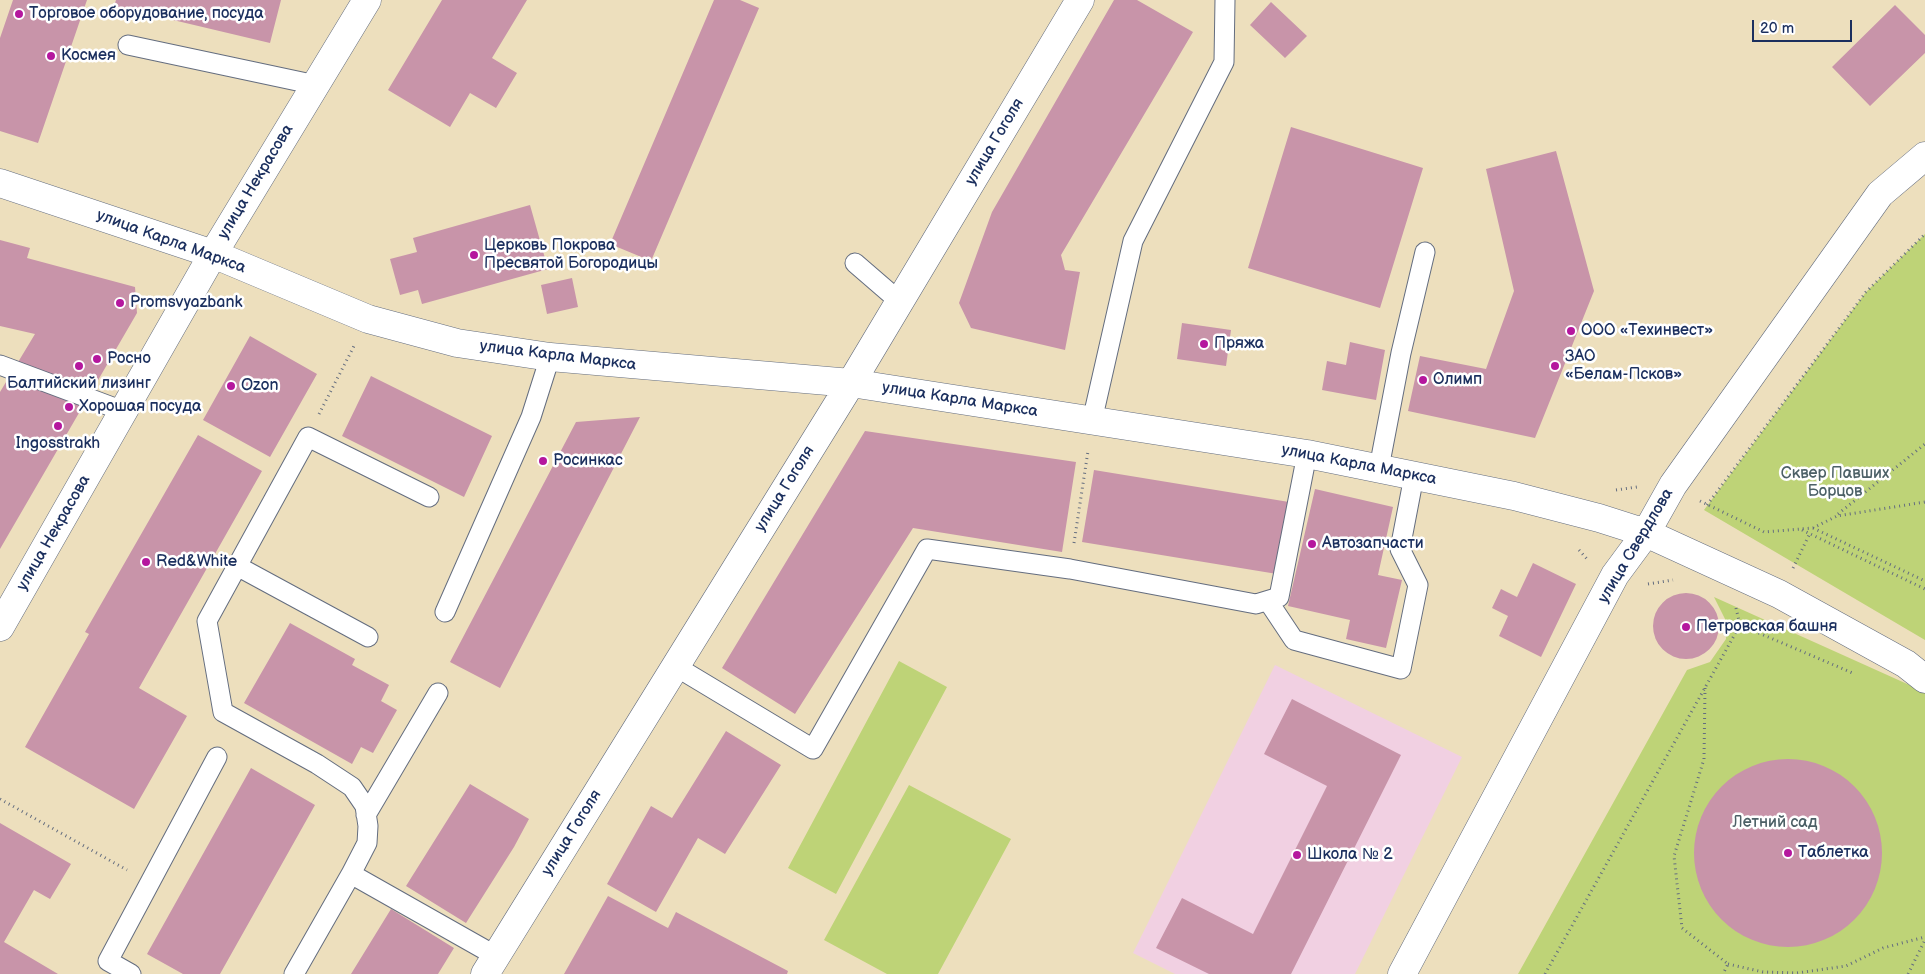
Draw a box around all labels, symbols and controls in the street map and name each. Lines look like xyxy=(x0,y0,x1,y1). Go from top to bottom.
place label: Торговое оборудование, посуда xyxy=(29,4,264,24)
marker: Торговое оборудование, посуда xyxy=(13,8,25,20)
scale bar xyxy=(1755,10,1855,42)
text: 20 m xyxy=(1760,19,1794,38)
place label: Космея xyxy=(61,46,116,66)
marker: Космея xyxy=(45,50,57,62)
street label: улица Гоголя xyxy=(962,95,1028,189)
street label: улица Некрасова xyxy=(214,121,298,243)
street label: улица Карла Маркса xyxy=(94,206,248,278)
place label: Церковь Покрова Пресвятой Богородицы xyxy=(484,236,658,274)
marker: Церковь Покрова Пресвятой Богородицы xyxy=(468,249,480,261)
place label: Promsvyazbank xyxy=(130,293,242,313)
marker: Promsvyazbank xyxy=(114,297,126,309)
place label: ООО «Техинвест» xyxy=(1581,321,1713,341)
marker: ООО «Техинвест» xyxy=(1565,325,1577,337)
place label: Пряжа xyxy=(1214,334,1264,354)
street label: улица Карла Маркса xyxy=(479,337,637,375)
marker: Пряжа xyxy=(1198,338,1210,350)
place label: ЗАО «Белам-Псков» xyxy=(1565,347,1682,385)
place label: Росно xyxy=(107,349,151,369)
marker: Росно xyxy=(91,353,103,365)
marker: Балтийский лизинг xyxy=(73,360,85,372)
marker: ЗАО «Белам-Псков» xyxy=(1549,360,1561,372)
place label: Олимп xyxy=(1433,370,1482,390)
place label: Балтийский лизинг xyxy=(7,374,151,394)
marker: Олимп xyxy=(1417,374,1429,386)
place label: Ozon xyxy=(241,376,279,396)
street label: улица Карла Маркса xyxy=(881,378,1039,422)
marker: Ozon xyxy=(225,380,237,392)
place label: Хорошая посуда xyxy=(79,397,201,417)
marker: Хорошая посуда xyxy=(63,401,75,413)
marker: Ingosstrakh xyxy=(52,420,64,432)
place label: Ingosstrakh xyxy=(16,434,100,454)
street label: улица Карла Маркса xyxy=(1280,441,1438,489)
street label: улица Гоголя xyxy=(751,442,819,536)
place label: Росинкас xyxy=(553,451,623,471)
marker: Росинкас xyxy=(537,455,549,467)
park label: Сквер Павших Борцов xyxy=(1781,464,1889,502)
street label: улица Некрасова xyxy=(13,472,95,594)
street label: улица Свердлова xyxy=(1594,485,1678,607)
place label: Автозапчасти xyxy=(1322,534,1424,554)
marker: Автозапчасти xyxy=(1306,538,1318,550)
place label: Red&White xyxy=(156,552,237,572)
marker: Red&White xyxy=(140,556,152,568)
place label: Петровская башня xyxy=(1696,617,1837,637)
marker: Петровская башня xyxy=(1680,621,1692,633)
street label: улица Гоголя xyxy=(538,786,606,880)
park label: Летний сад xyxy=(1732,813,1818,833)
place label: Таблетка xyxy=(1798,843,1869,863)
place label: Школа № 2 xyxy=(1307,845,1393,865)
marker: Таблетка xyxy=(1782,847,1794,859)
marker: Школа № 2 xyxy=(1291,849,1303,861)

